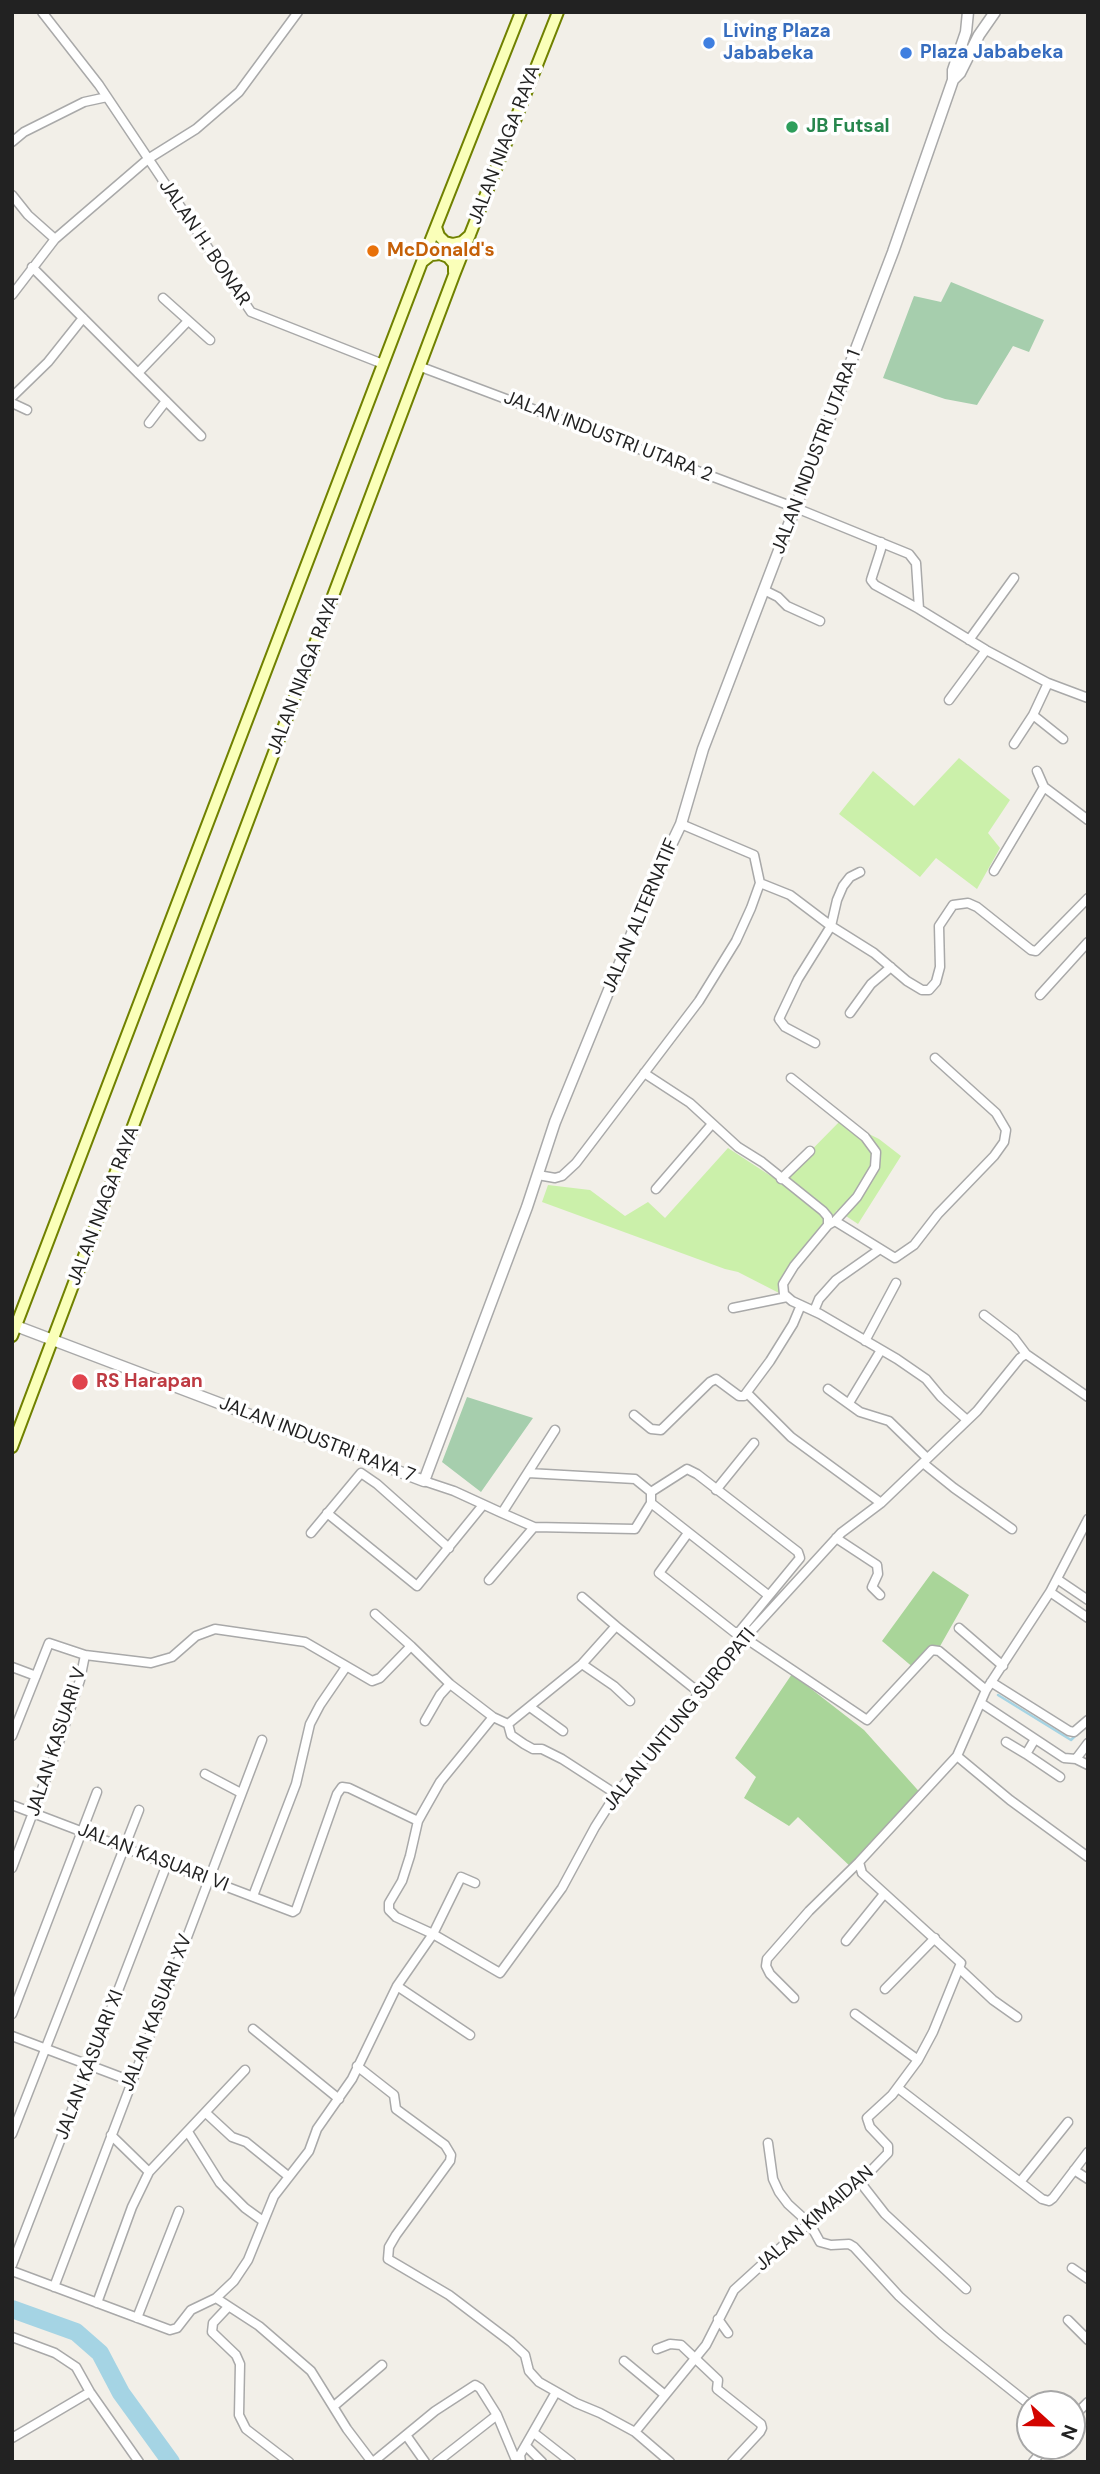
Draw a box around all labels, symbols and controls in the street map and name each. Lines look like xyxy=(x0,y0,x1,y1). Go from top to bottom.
place label: Living Plaza Jababeka xyxy=(723,21,831,65)
marker: Living Plaza Jababeka xyxy=(701,35,717,51)
place label: Plaza Jababeka xyxy=(920,42,1063,64)
marker: Plaza Jababeka xyxy=(898,45,914,61)
street label: JALAN NIAGA RAYA xyxy=(464,62,546,228)
place label: JB Futsal xyxy=(806,116,890,138)
marker: JB Futsal xyxy=(784,119,800,135)
street label: JALAN H. BONAR xyxy=(153,176,255,310)
place label: McDonald's xyxy=(387,240,495,262)
marker: McDonald's xyxy=(365,243,381,259)
street label: JALAN INDUSTRI UTARA 1 xyxy=(768,347,866,557)
street label: JALAN INDUSTRI UTARA 2 xyxy=(500,387,716,487)
street label: JALAN NIAGA RAYA xyxy=(263,592,345,758)
street label: JALAN ALTERNATIF xyxy=(598,836,684,996)
street label: JALAN NIAGA RAYA xyxy=(63,1123,145,1289)
place label: RS Harapan xyxy=(96,1371,203,1393)
marker: RS Harapan xyxy=(70,1372,90,1392)
street label: JALAN INDUSTRI RAYA 7 xyxy=(216,1392,418,1488)
street label: JALAN UNTUNG SUROPATI xyxy=(599,1624,761,1816)
street label: JALAN KASUARI V xyxy=(22,1665,92,1819)
street label: JALAN KASUARI VI xyxy=(74,1819,232,1897)
street label: JALAN KASUARI XV xyxy=(117,1931,197,2095)
street label: JALAN KASUARI XI xyxy=(51,1987,129,2143)
street label: JALAN KIMAIDAN xyxy=(751,2162,879,2276)
north arrow xyxy=(1016,2390,1086,2460)
text: N xyxy=(1055,2421,1083,2443)

